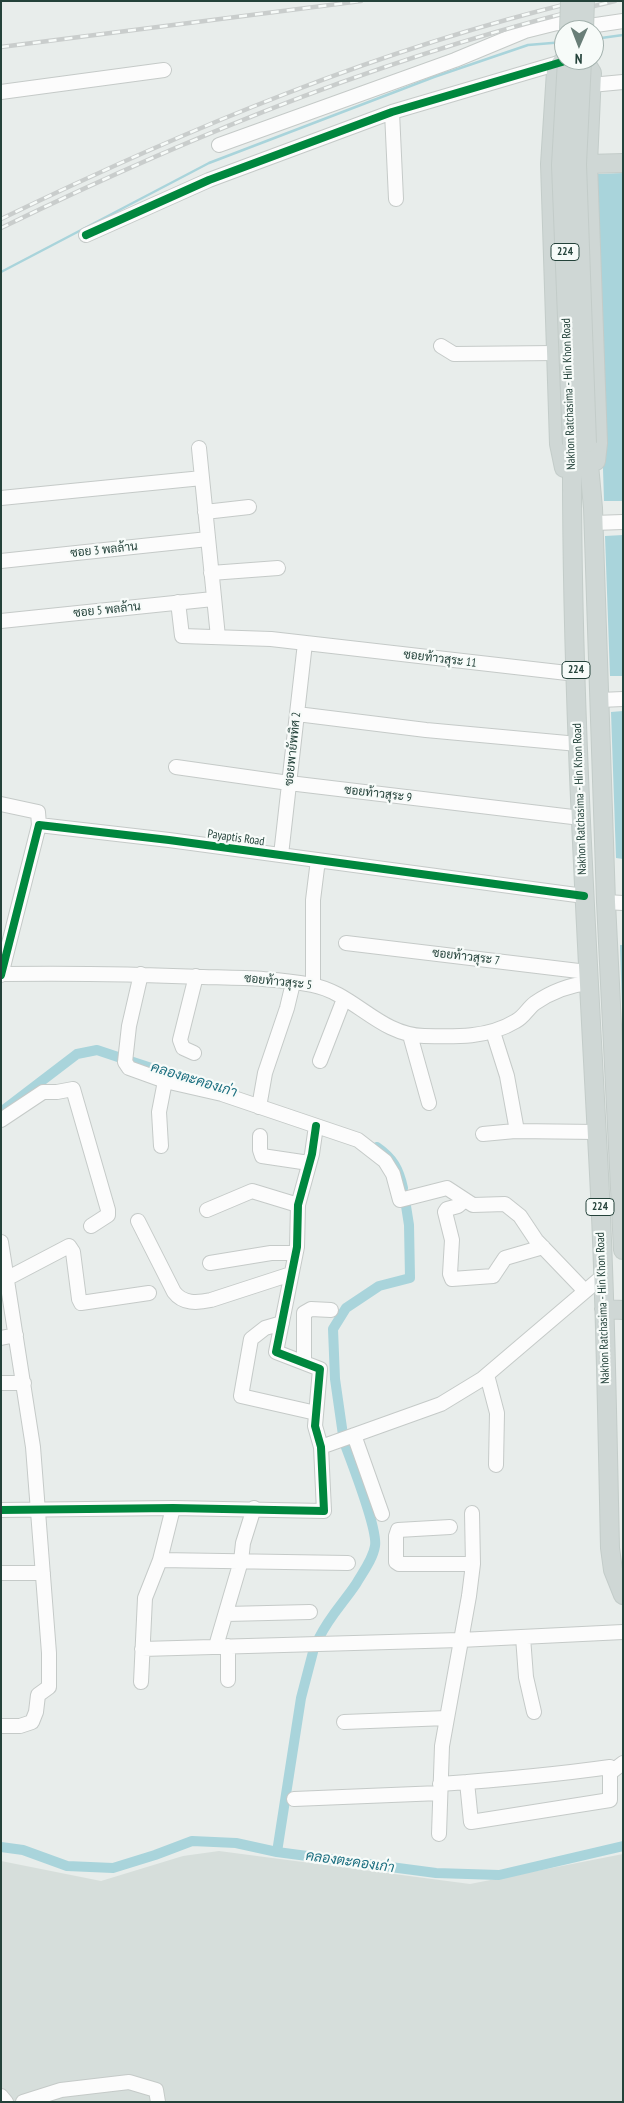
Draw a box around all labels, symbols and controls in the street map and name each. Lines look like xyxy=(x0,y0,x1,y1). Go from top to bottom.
north arrow xyxy=(554,20,604,70)
text: N xyxy=(575,50,583,68)
road number: 224 xyxy=(551,243,579,260)
street label: Nakhon Ratchasima - Hin Khon Road xyxy=(559,318,579,470)
street label: ซอย 3 พลล้าน xyxy=(70,539,138,561)
street label: ซอย 5 พลล้าน xyxy=(73,599,141,621)
street label: ซอยท้าวสุระ 11 xyxy=(403,647,477,671)
road number: 224 xyxy=(562,662,590,678)
street label: ซอยพายัพทิศ 2 xyxy=(282,711,304,787)
street label: Nakhon Ratchasima - Hin Khon Road xyxy=(570,723,590,875)
street label: ซอยท้าวสุระ 9 xyxy=(343,783,413,805)
street label: Payaptis Road xyxy=(207,827,265,849)
street label: ซอยท้าวสุระ 7 xyxy=(431,946,501,968)
street label: ซอยท้าวสุระ 5 xyxy=(243,971,313,993)
water label: คลองตะคองเก่า xyxy=(149,1059,239,1101)
road number: 224 xyxy=(586,1198,614,1216)
street label: Nakhon Ratchasima - Hin Khon Road xyxy=(593,1232,613,1384)
water label: คลองตะคองเก่า xyxy=(305,1847,395,1877)

